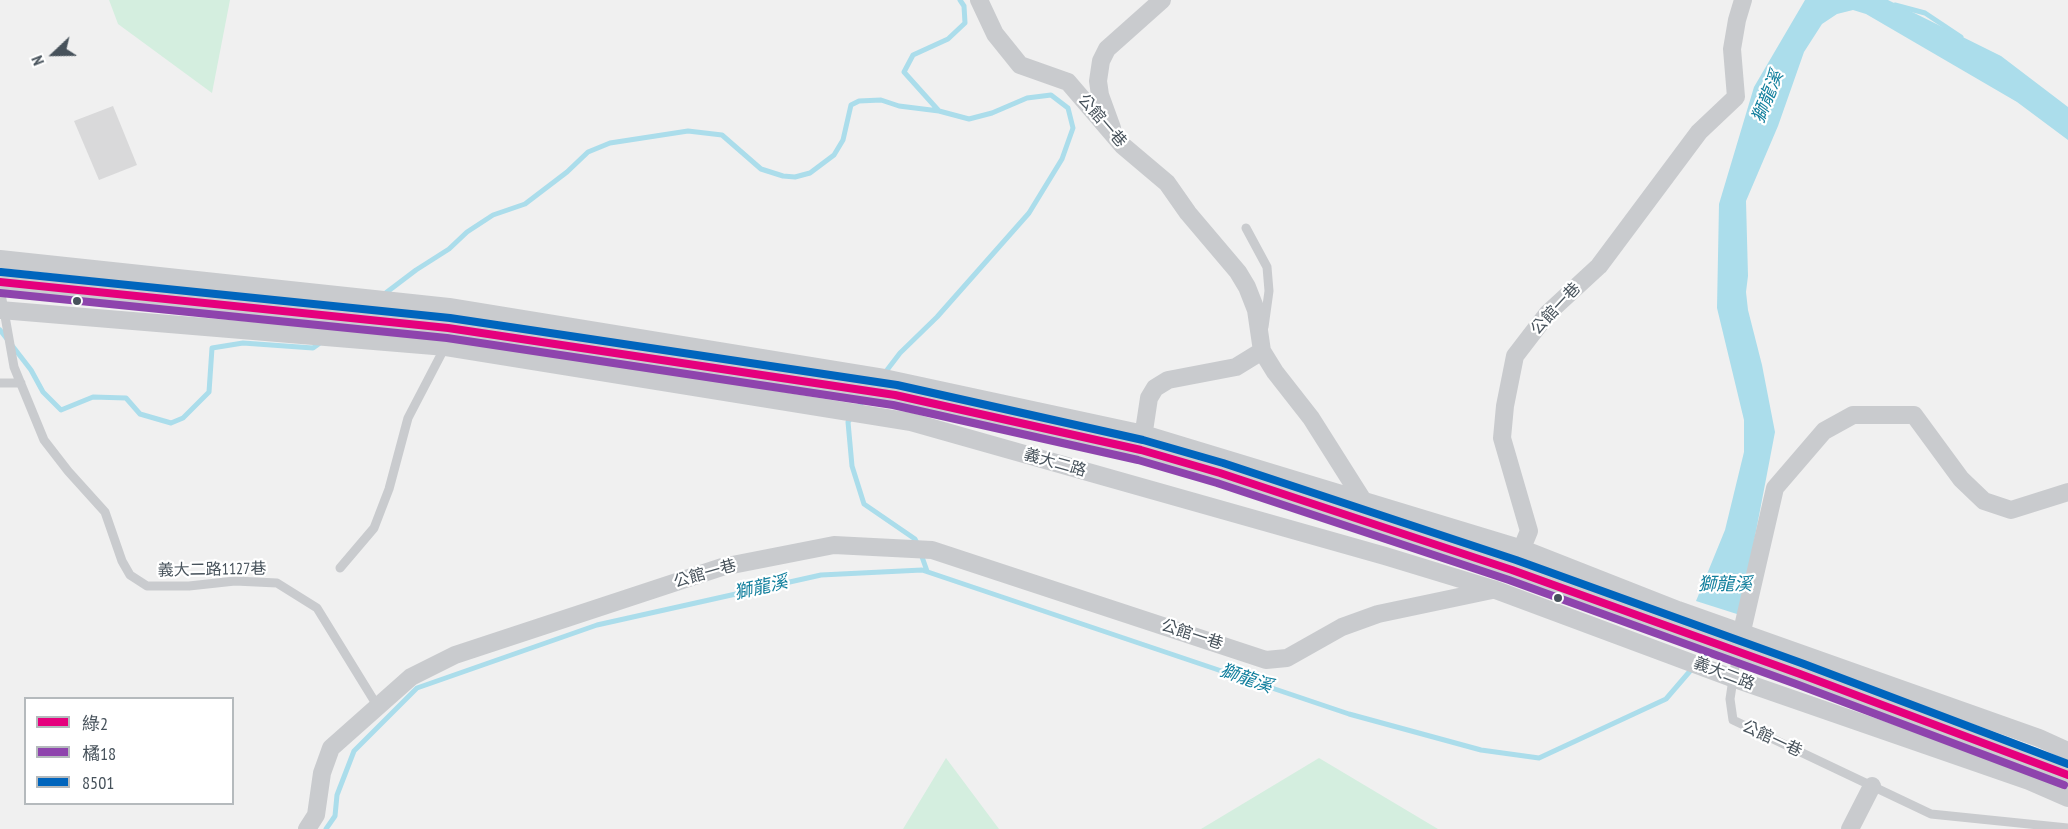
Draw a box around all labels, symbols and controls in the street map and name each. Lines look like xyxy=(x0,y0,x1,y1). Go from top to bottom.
north arrow xyxy=(24,24,84,84)
text: N xyxy=(26,53,48,69)
water label: 獅龍溪 xyxy=(1748,68,1788,126)
street label: 公館一巷 xyxy=(1074,91,1130,151)
street label: 公館一巷 xyxy=(1527,279,1585,339)
unlabelled marker xyxy=(71,295,83,307)
street label: 義大二路 xyxy=(1022,445,1088,481)
street label: 公館一巷 xyxy=(672,556,738,592)
street label: 義大二路1127巷 xyxy=(157,559,267,581)
water label: 獅龍溪 xyxy=(732,571,790,605)
water label: 獅龍溪 xyxy=(1698,574,1752,596)
unlabelled marker xyxy=(1552,592,1564,604)
street label: 公館一巷 xyxy=(1159,616,1225,654)
street label: 義大二路 xyxy=(1691,654,1757,694)
water label: 獅龍溪 xyxy=(1217,660,1275,698)
legend xyxy=(24,697,234,805)
text: 綠2 xyxy=(82,712,108,735)
street label: 公館一巷 xyxy=(1739,717,1805,761)
text: 橘18 xyxy=(82,742,116,765)
text: 8501 xyxy=(82,771,114,794)

